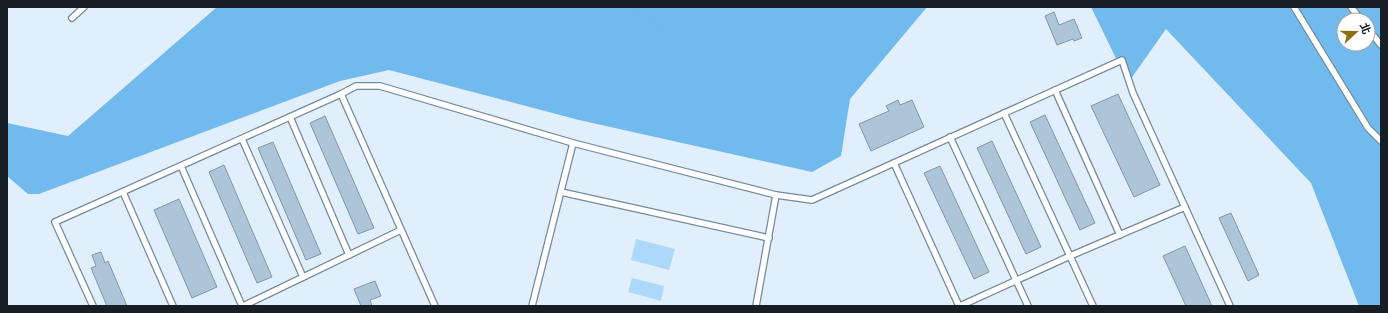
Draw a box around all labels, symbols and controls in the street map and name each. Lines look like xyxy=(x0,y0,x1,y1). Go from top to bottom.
north arrow xyxy=(1336,12,1376,52)
text: 北 xyxy=(1357,21,1374,36)

